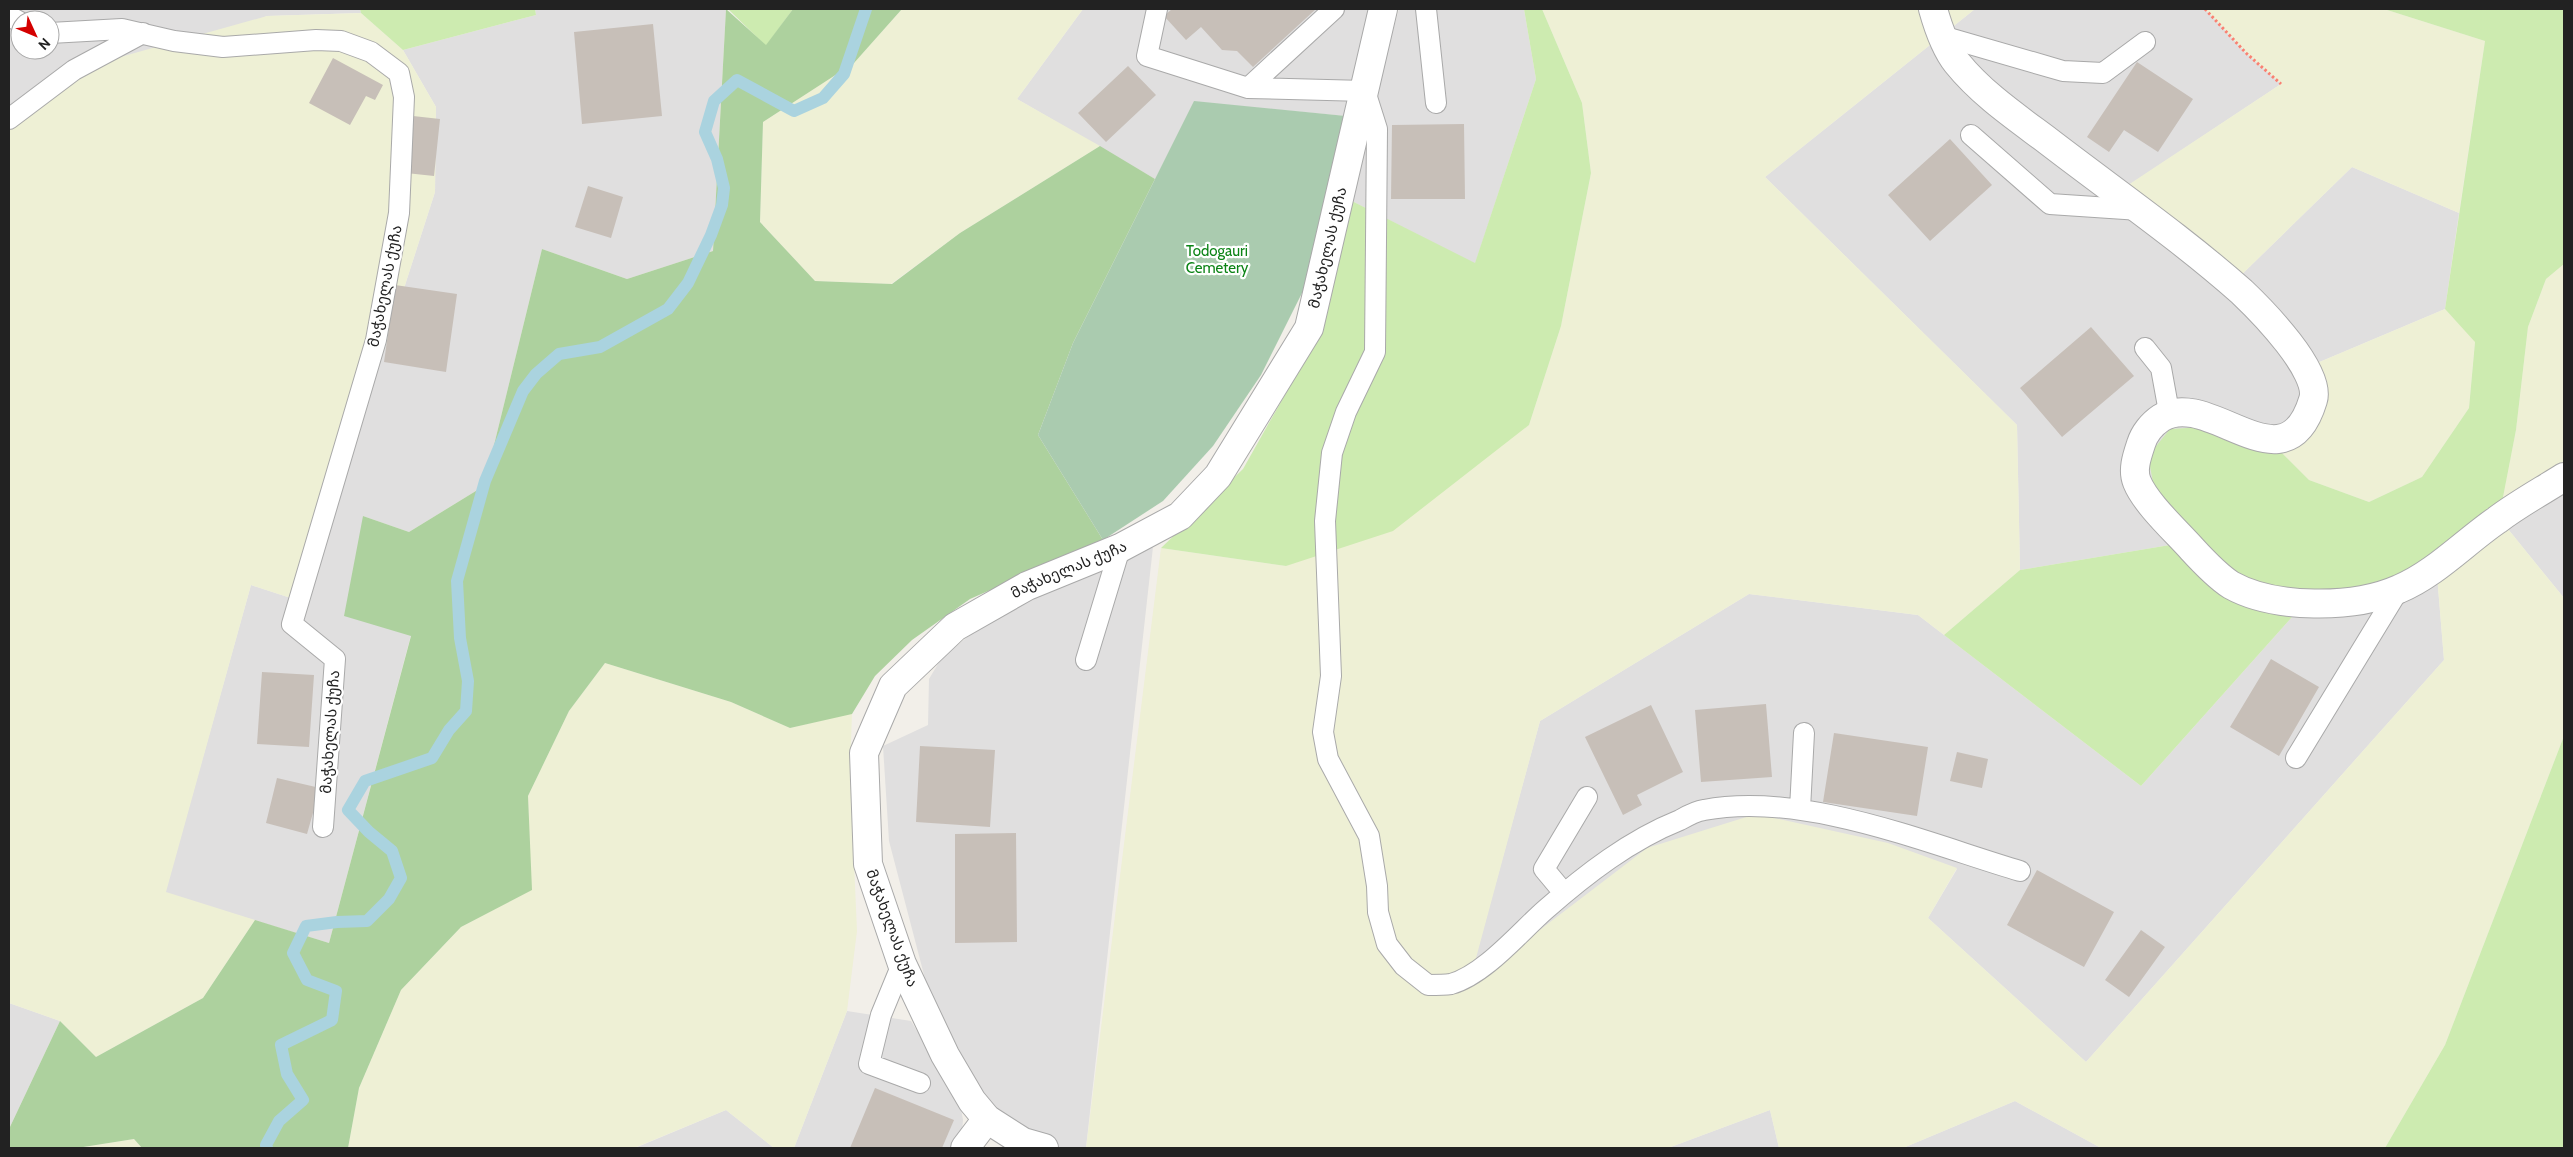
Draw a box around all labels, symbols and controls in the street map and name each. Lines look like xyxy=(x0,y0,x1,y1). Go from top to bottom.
north arrow xyxy=(10,10,60,60)
text: N xyxy=(34,34,54,54)
street label: მაჭახელას ქუჩა xyxy=(1305,185,1350,310)
street label: მაჭახელას ქუჩა xyxy=(364,223,406,349)
park label: Todogauri Cemetery xyxy=(1186,242,1249,277)
street label: მაჭახელას ქუჩა xyxy=(1008,537,1130,602)
street label: მაჭახელას ქუჩა xyxy=(317,670,343,794)
street label: მაჭახელას ქუჩა xyxy=(862,867,922,989)

